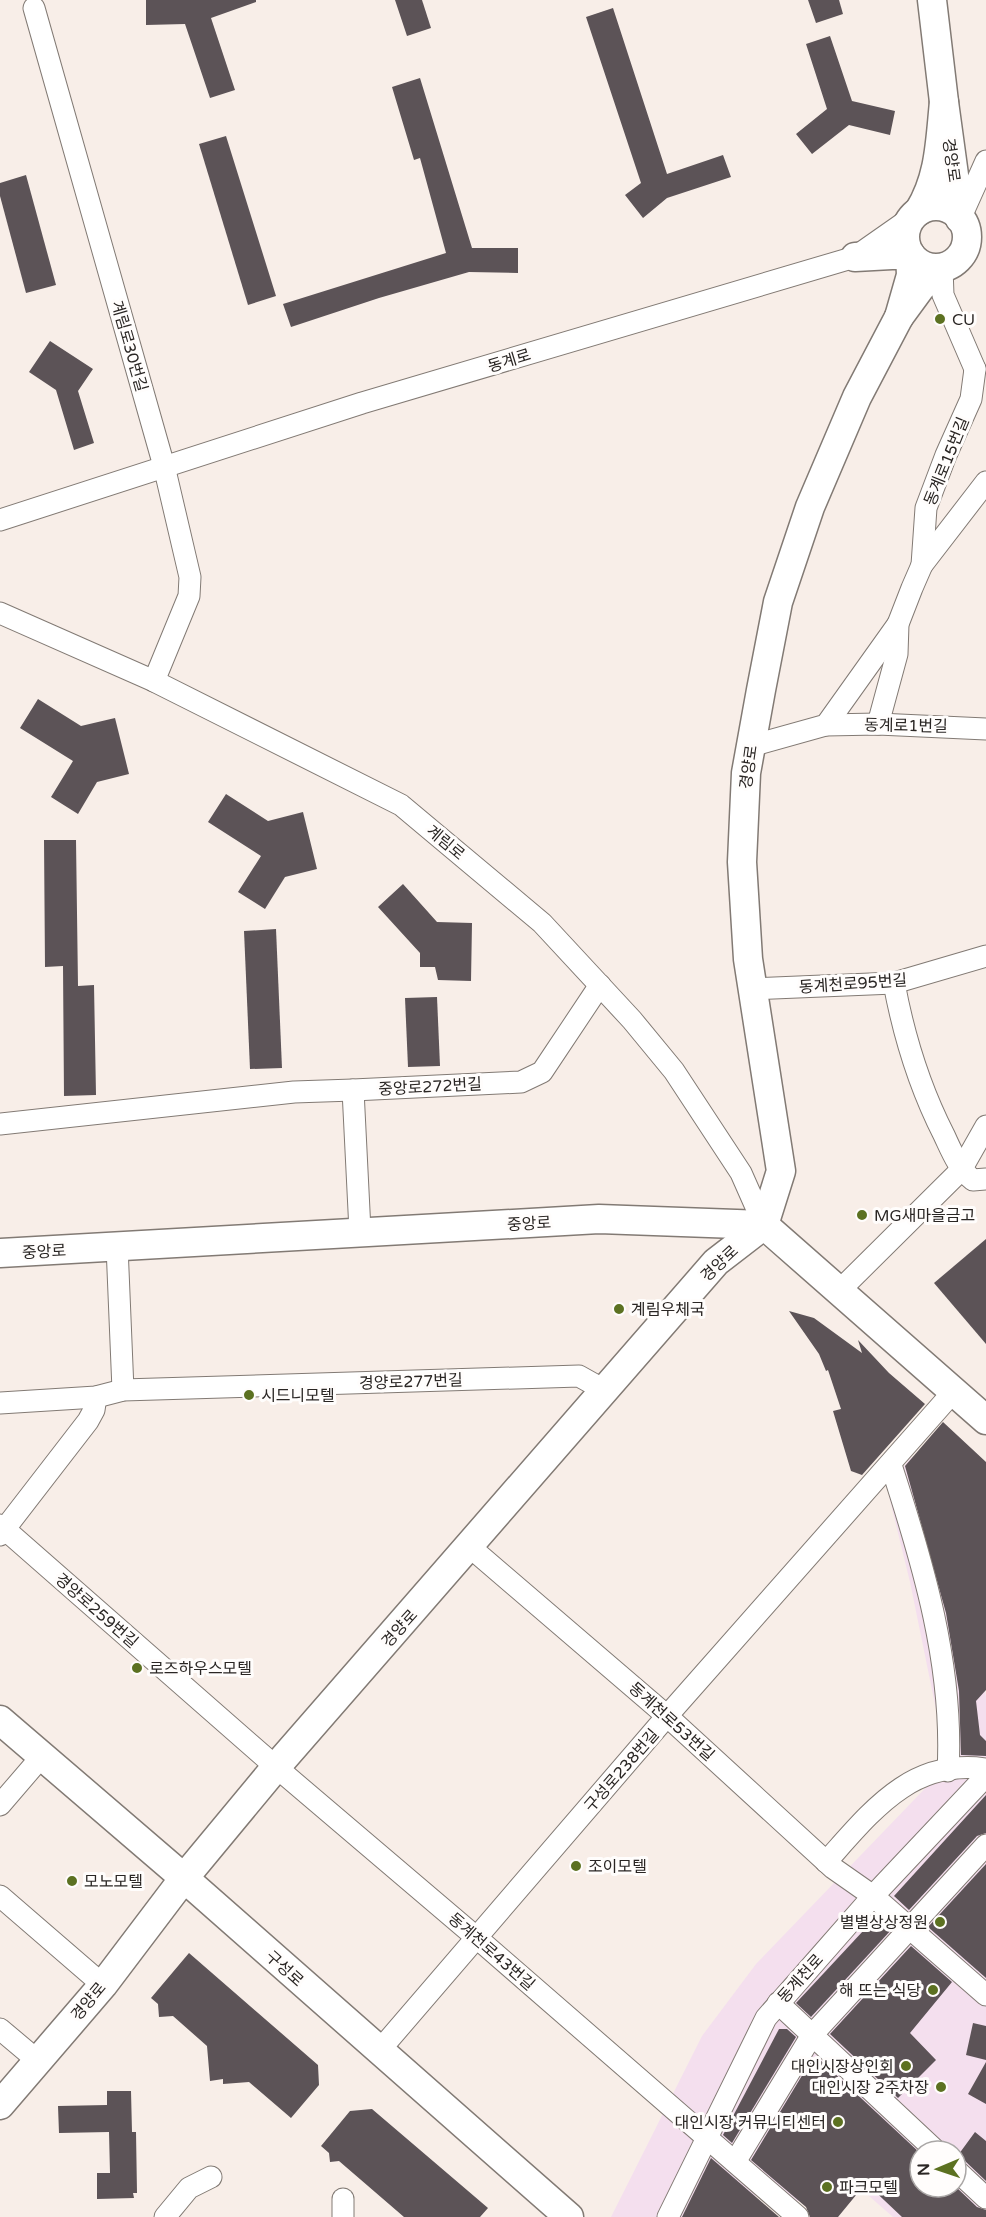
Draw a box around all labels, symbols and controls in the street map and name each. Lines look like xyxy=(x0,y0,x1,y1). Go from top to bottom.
street label: 경양로 xyxy=(938,137,964,184)
street label: 계림로30번길 xyxy=(107,298,152,394)
place label: CU xyxy=(952,310,975,330)
marker: CU xyxy=(933,312,947,326)
street label: 동계로 xyxy=(485,345,534,377)
street label: 동계로15번길 xyxy=(920,414,974,509)
street label: 동계로1번길 xyxy=(864,715,948,737)
street label: 경양로 xyxy=(736,744,762,790)
street label: 계림로 xyxy=(422,821,469,865)
street label: 동계천로95번길 xyxy=(798,970,908,998)
street label: 중앙로272번길 xyxy=(378,1074,482,1100)
place label: MG새마을금고 xyxy=(874,1206,975,1226)
marker: MG새마을금고 xyxy=(855,1208,869,1222)
street label: 중앙로 xyxy=(506,1213,552,1235)
street label: 중앙로 xyxy=(21,1241,67,1263)
street label: 경양로 xyxy=(697,1241,743,1286)
place label: 계림우체국 xyxy=(631,1300,705,1320)
marker: 계림우체국 xyxy=(612,1302,626,1316)
street label: 경양로277번길 xyxy=(359,1370,463,1394)
place label: 시드니모텔 xyxy=(261,1386,335,1406)
marker: 시드니모텔 xyxy=(242,1388,256,1402)
street label: 경양로259번길 xyxy=(51,1569,142,1652)
street label: 경양로 xyxy=(378,1605,422,1652)
place label: 로즈하우스모텔 xyxy=(149,1659,252,1679)
marker: 로즈하우스모텔 xyxy=(130,1661,144,1675)
street label: 동계천로53번길 xyxy=(624,1678,718,1765)
street label: 구성로238번길 xyxy=(580,1725,663,1816)
place label: 조이모텔 xyxy=(588,1857,647,1877)
marker: 조이모텔 xyxy=(569,1859,583,1873)
place label: 모노모텔 xyxy=(84,1872,143,1892)
marker: 모노모텔 xyxy=(65,1874,79,1888)
street label: 동계천로43번길 xyxy=(444,1909,539,1995)
place label: 별별상상정원 xyxy=(840,1913,928,1933)
marker: 별별상상정원 xyxy=(933,1915,947,1929)
street label: 구성로 xyxy=(261,1947,308,1991)
street label: 동계천로 xyxy=(774,1950,828,2007)
street label: 경양로 xyxy=(67,1978,111,2025)
place label: 해 뜨는 식당 xyxy=(839,1981,921,2001)
marker: 해 뜨는 식당 xyxy=(926,1983,940,1997)
place label: 대인시장상인회 xyxy=(791,2057,894,2077)
marker: 대인시장상인회 xyxy=(899,2059,913,2073)
place label: 대인시장 2주차장 xyxy=(812,2078,929,2098)
marker: 대인시장 2주차장 xyxy=(934,2080,948,2094)
place label: 대인시장 커뮤니티센터 xyxy=(675,2113,826,2133)
marker: 대인시장 커뮤니티센터 xyxy=(831,2115,845,2129)
north arrow xyxy=(908,2139,968,2199)
text: N xyxy=(914,2163,934,2176)
place label: 파크모텔 xyxy=(839,2178,898,2198)
marker: 파크모텔 xyxy=(820,2180,834,2194)

